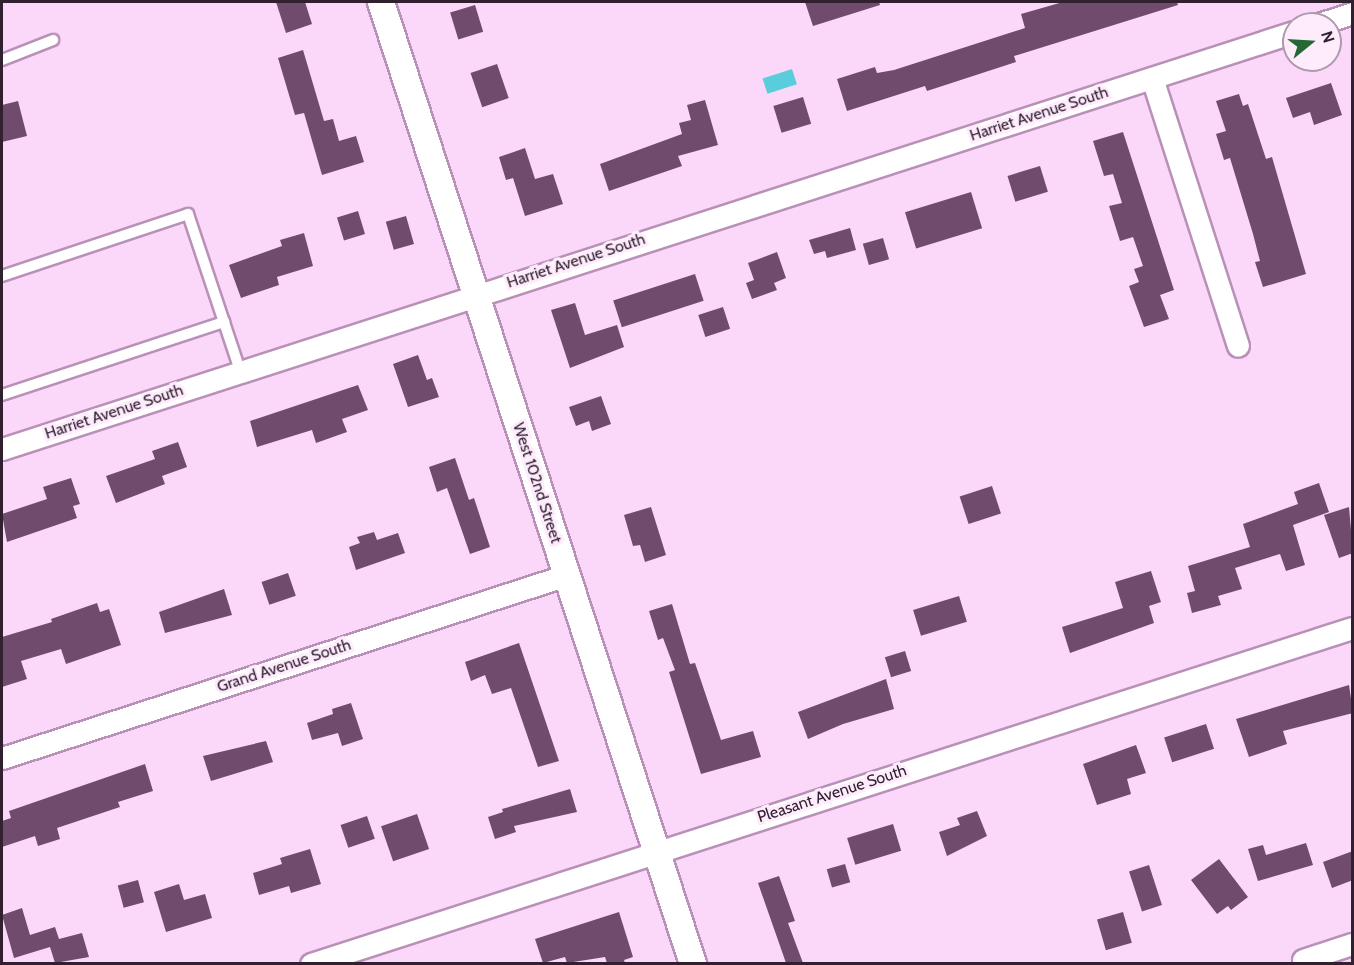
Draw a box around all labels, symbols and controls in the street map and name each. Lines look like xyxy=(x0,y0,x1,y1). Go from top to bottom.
north arrow xyxy=(1282,12,1342,72)
text: N xyxy=(1317,29,1338,45)
street label: Harriet Avenue South xyxy=(967,83,1111,145)
street label: Harriet Avenue South xyxy=(504,230,648,292)
street label: Harriet Avenue South xyxy=(42,381,186,443)
street label: West 102nd Street xyxy=(508,420,566,546)
street label: Grand Avenue South xyxy=(215,635,353,697)
street label: Pleasant Avenue South xyxy=(755,761,909,827)

